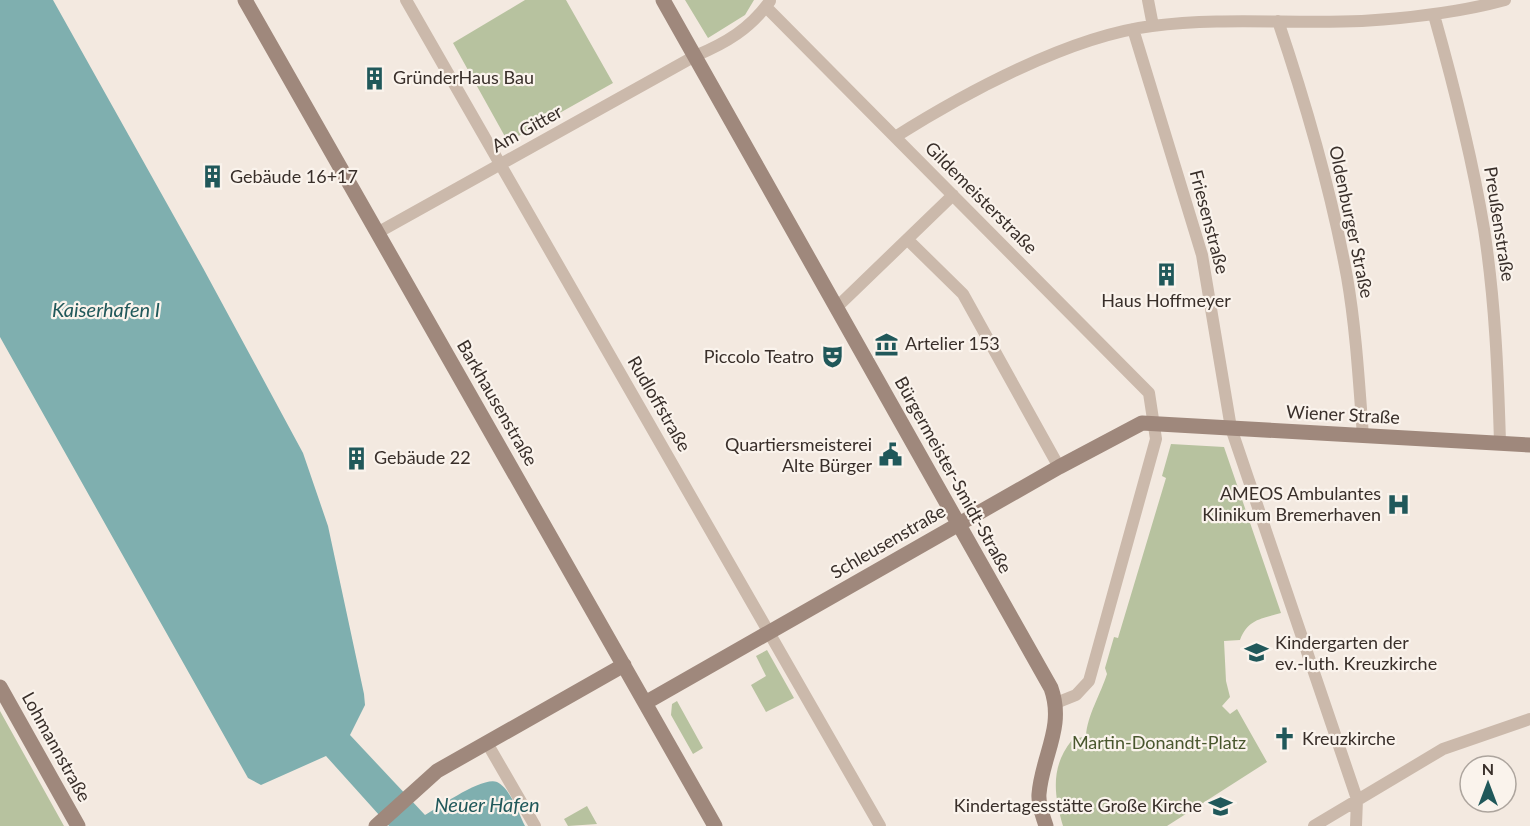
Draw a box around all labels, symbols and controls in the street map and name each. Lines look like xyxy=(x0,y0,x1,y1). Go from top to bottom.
building icon: GründerHaus Bau xyxy=(362,65,388,91)
place label: GründerHaus Bau xyxy=(393,66,534,88)
street label: Am Gitter xyxy=(487,100,566,156)
street label: Gildemeisterstraße xyxy=(921,137,1042,258)
street label: Oldenburger Straße xyxy=(1325,144,1379,300)
building icon: Gebäude 16+17 xyxy=(199,164,225,190)
place label: Gebäude 16+17 xyxy=(230,165,358,187)
street label: Preußenstraße xyxy=(1480,165,1520,283)
street label: Friesenstraße xyxy=(1186,167,1234,276)
building icon: Haus Hoffmeyer xyxy=(1153,262,1179,288)
place label: Haus Hoffmeyer xyxy=(1101,289,1231,311)
water label: Kaiserhafen I xyxy=(52,297,160,321)
museum icon: Artelier 153 xyxy=(874,331,900,357)
place label: Artelier 153 xyxy=(905,332,1000,354)
street label: Barkhausenstraße xyxy=(453,335,543,470)
theatre icon: Piccolo Teatro xyxy=(819,344,845,370)
place label: Piccolo Teatro xyxy=(704,345,814,367)
street label: Rudloffstraße xyxy=(624,352,696,455)
street label: Bürgermeister-Smidt-Straße xyxy=(891,372,1017,577)
street label: Wiener Straße xyxy=(1286,400,1400,428)
place label: Quartiersmeisterei Alte Bürger xyxy=(725,433,872,476)
public building icon: Quartiersmeisterei Alte Bürger xyxy=(877,442,903,468)
building icon: Gebäude 22 xyxy=(343,445,369,471)
place label: Gebäude 22 xyxy=(374,446,471,468)
place label: AMEOS Ambulantes Klinikum Bremerhaven xyxy=(1202,482,1381,525)
hospital icon: AMEOS Ambulantes Klinikum Bremerhaven xyxy=(1386,491,1412,517)
street label: Schleusenstraße xyxy=(826,499,949,583)
place label: Kindergarten der ev.-luth. Kreuzkirche xyxy=(1275,631,1437,674)
school or university icon: Kindergarten der ev.-luth. Kreuzkirche xyxy=(1244,640,1270,666)
street label: Lohmannstraße xyxy=(18,688,96,805)
church icon: Kreuzkirche xyxy=(1271,726,1297,752)
place label: Kreuzkirche xyxy=(1302,727,1396,749)
park label: Martin-Donandt-Platz xyxy=(1072,731,1246,753)
north arrow xyxy=(1458,754,1518,814)
text: N xyxy=(1482,759,1494,778)
water label: Neuer Hafen xyxy=(434,792,540,816)
school or university icon: Kindertagesstätte Große Kirche xyxy=(1207,793,1233,819)
place label: Kindertagesstätte Große Kirche xyxy=(954,794,1202,816)

